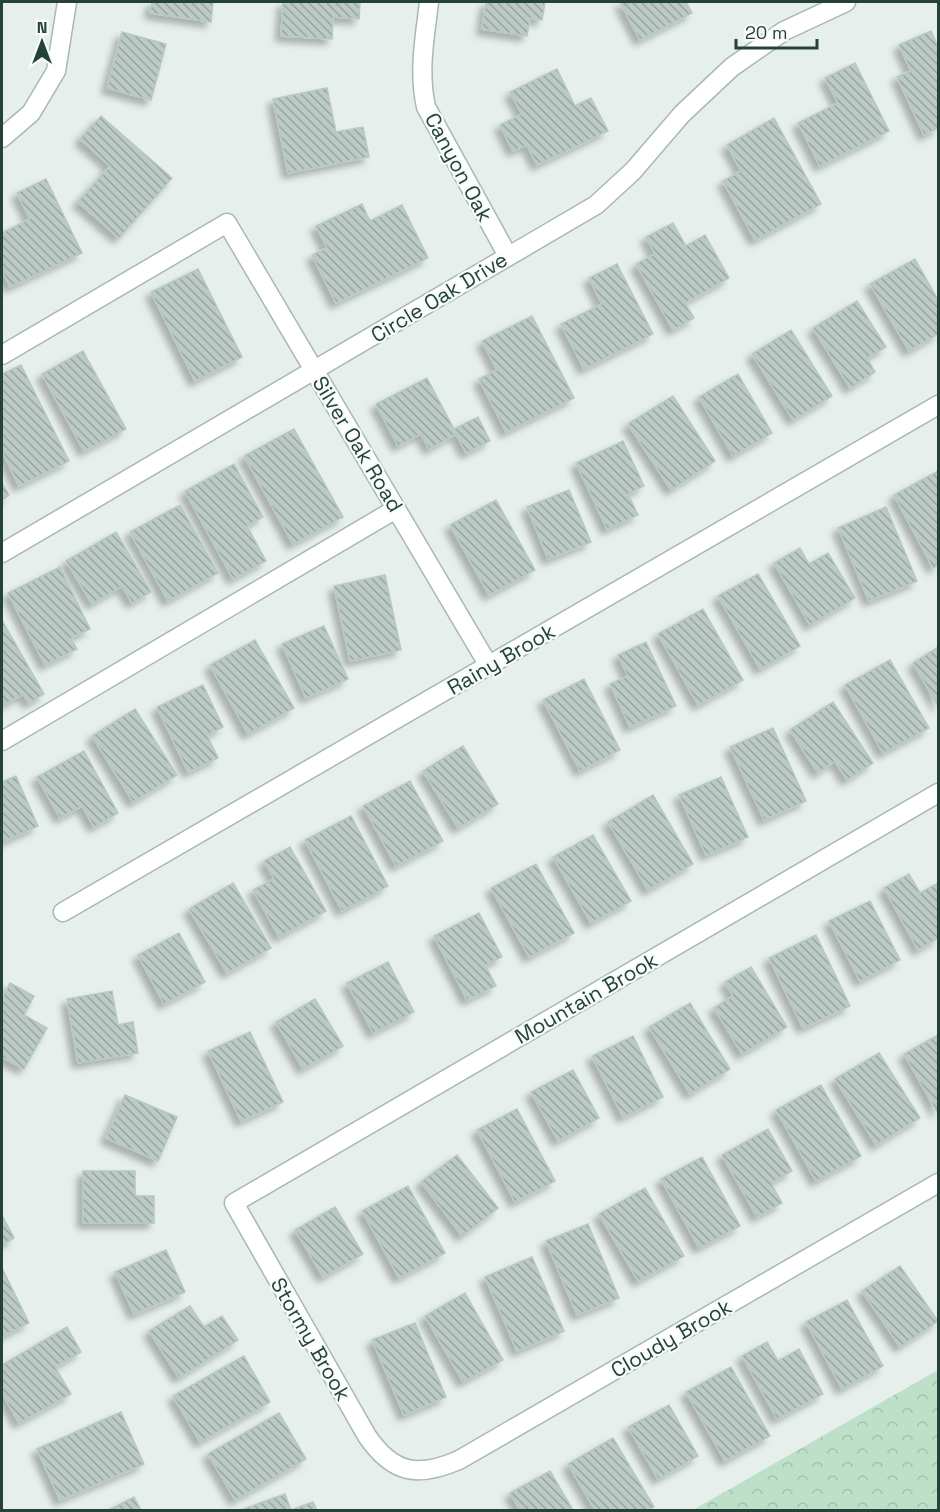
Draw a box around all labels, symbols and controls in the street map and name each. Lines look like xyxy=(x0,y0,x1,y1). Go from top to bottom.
north arrow xyxy=(12,12,72,72)
scale bar xyxy=(736,12,817,50)
text: N xyxy=(37,17,47,38)
text: 20 m xyxy=(745,21,788,44)
street label: Canyon Oak xyxy=(419,108,499,226)
street label: Circle Oak Drive xyxy=(366,246,512,348)
street label: Silver Oak Road xyxy=(307,371,409,517)
street label: Rainy Brook xyxy=(442,617,560,701)
street label: Mountain Brook xyxy=(510,946,662,1050)
street label: Stormy Brook xyxy=(265,1273,357,1405)
street label: Cloudy Brook xyxy=(606,1293,736,1383)

